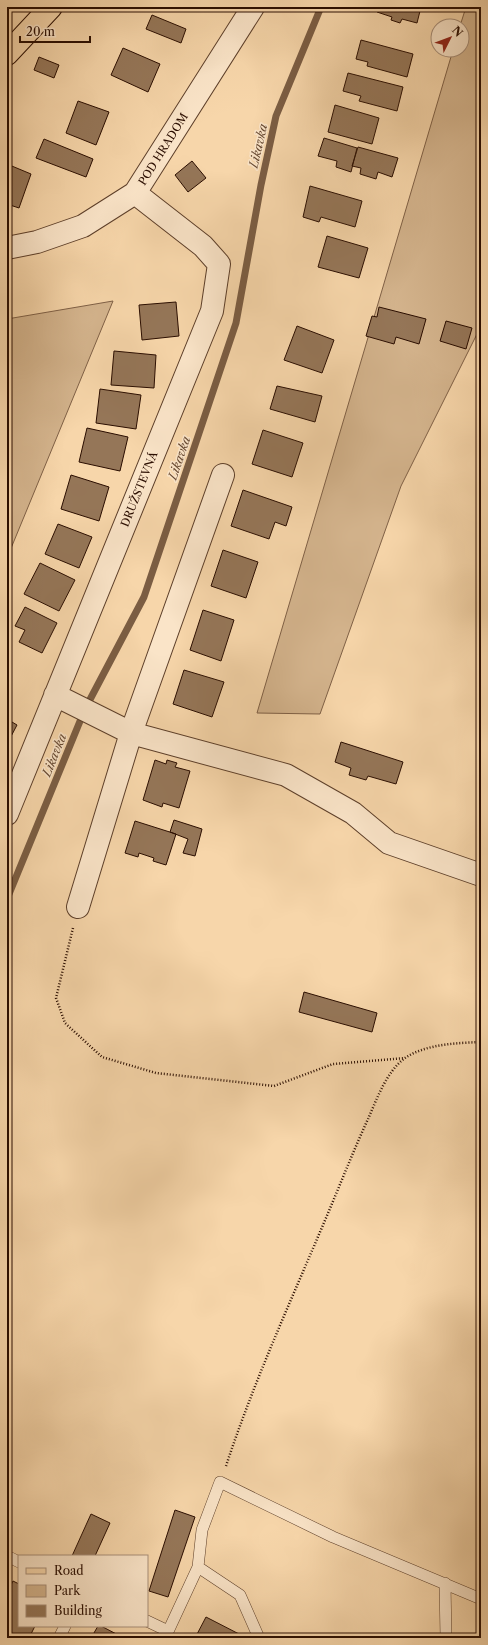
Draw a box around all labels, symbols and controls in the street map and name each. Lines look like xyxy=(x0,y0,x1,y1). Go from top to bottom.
scale bar xyxy=(20,18,90,44)
north arrow xyxy=(430,18,470,58)
text: N xyxy=(449,23,466,40)
text: 20 m xyxy=(26,24,55,39)
street label: POD HRADOM xyxy=(135,110,191,188)
water label: Likavka xyxy=(245,122,270,171)
water label: Likavka xyxy=(164,434,193,483)
street label: DRUŽSTEVNÁ xyxy=(117,448,161,529)
water label: Likavka xyxy=(38,731,69,780)
legend xyxy=(18,1555,148,1627)
text: Road xyxy=(54,1563,84,1578)
text: Park xyxy=(54,1583,81,1598)
text: Building xyxy=(54,1603,102,1618)

